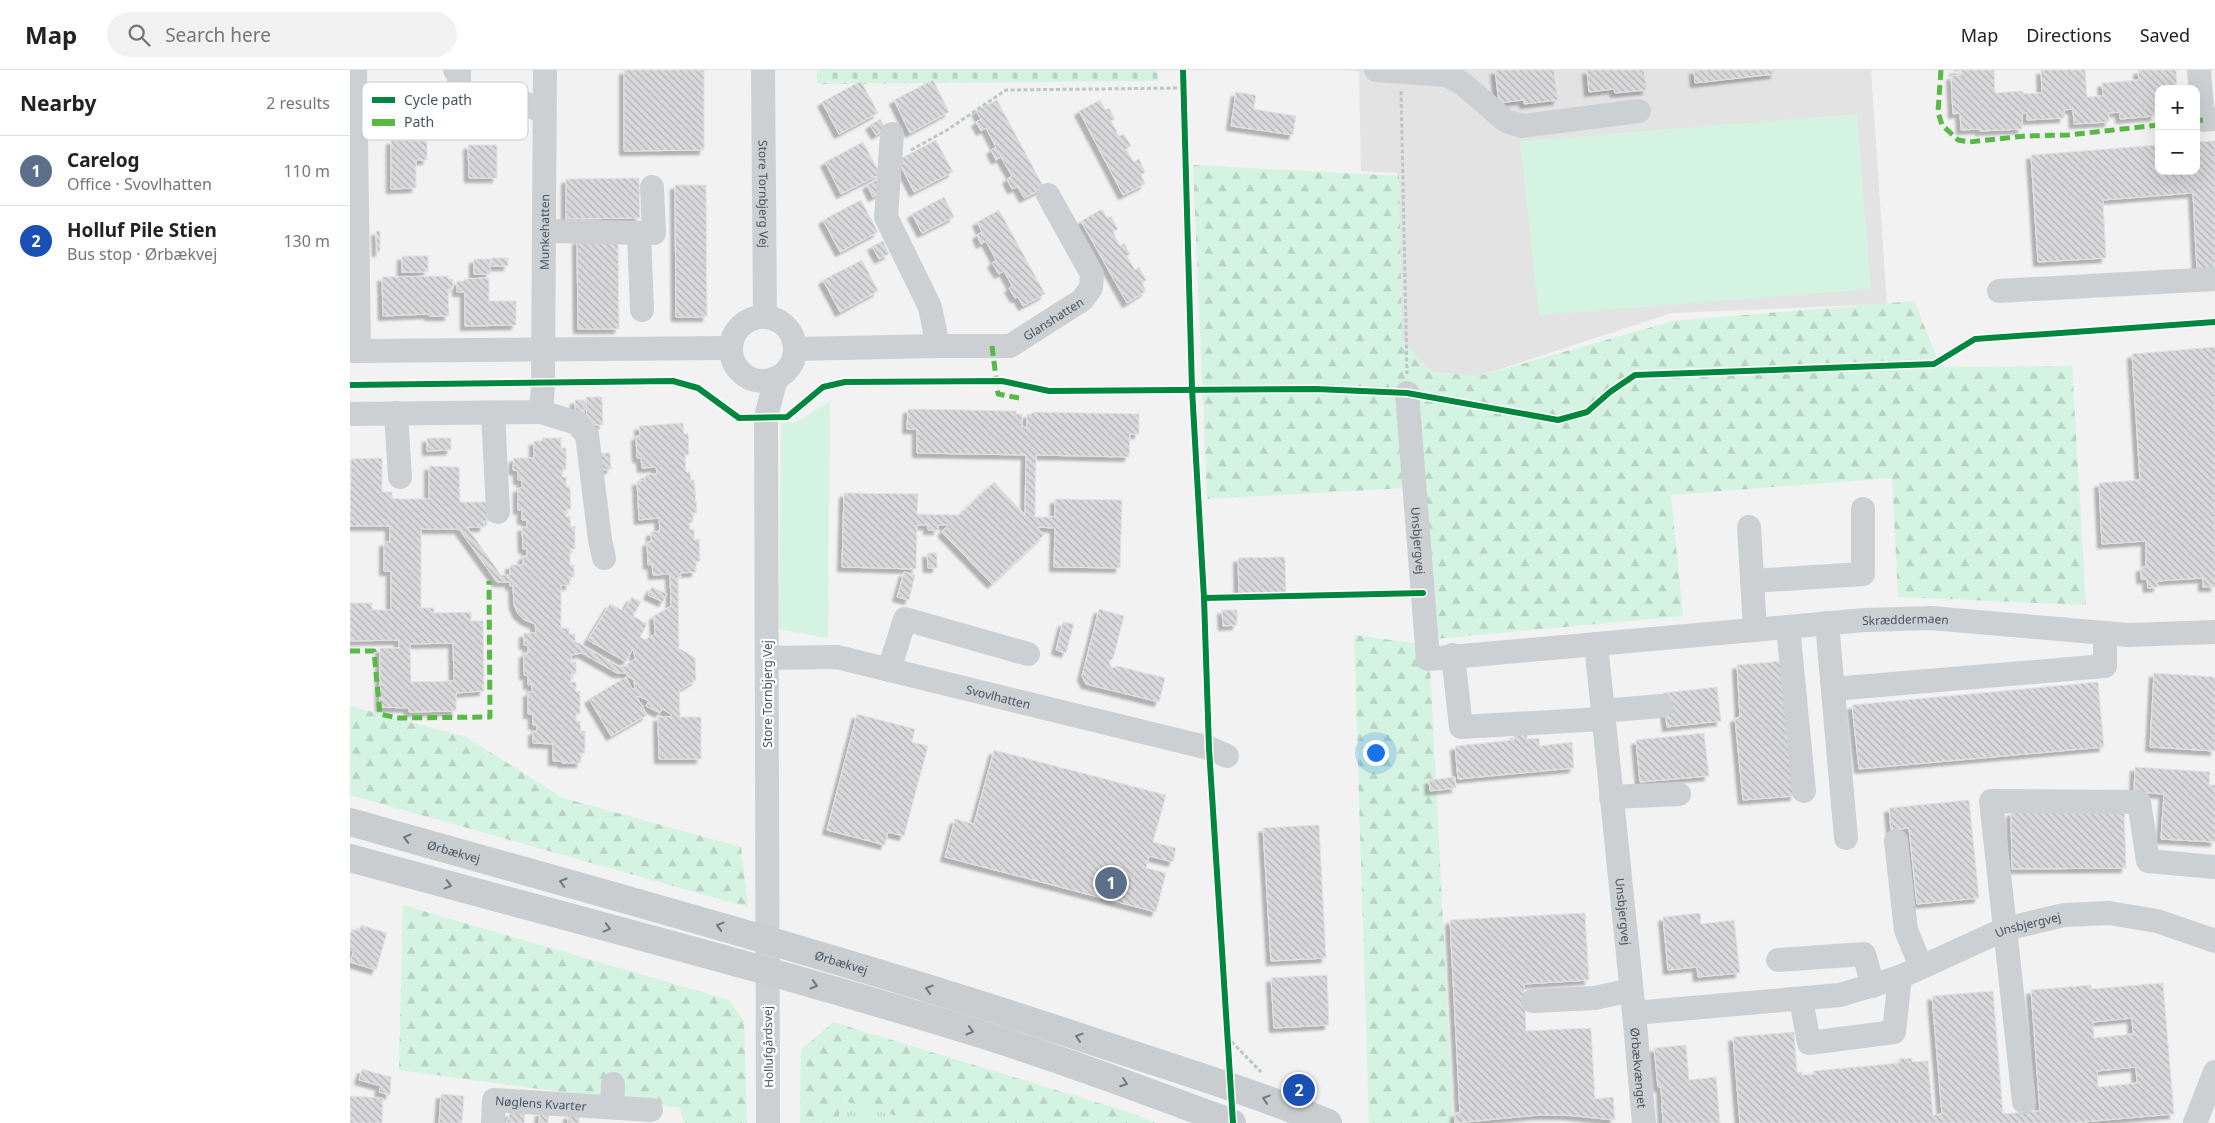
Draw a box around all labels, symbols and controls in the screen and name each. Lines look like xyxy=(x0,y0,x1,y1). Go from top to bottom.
search box xyxy=(107,12,457,57)
text: Map xyxy=(25,18,77,51)
icon: search xyxy=(125,21,153,49)
text: Search here xyxy=(165,22,271,48)
text: Map xyxy=(1961,23,1998,47)
text: Directions xyxy=(2026,23,2112,47)
text: Saved xyxy=(2140,23,2190,47)
legend xyxy=(362,82,528,140)
map controls xyxy=(2155,85,2200,175)
button: + xyxy=(2155,85,2200,130)
text: Nearby xyxy=(20,89,96,117)
text: Cycle path xyxy=(404,90,472,109)
text: 2 results xyxy=(266,92,330,114)
text: Path xyxy=(404,112,434,131)
button: − xyxy=(2155,130,2200,175)
street label: Store Tornbjerg Vej xyxy=(755,140,773,248)
text: Carelog xyxy=(67,147,140,173)
text: 1 xyxy=(31,160,41,182)
text: 110 m xyxy=(283,160,330,182)
text: Office · Svovlhatten xyxy=(67,173,212,195)
street label: Munkehatten xyxy=(535,194,553,270)
text: Holluf Pile Stien xyxy=(67,217,217,243)
text: 2 xyxy=(31,230,41,252)
text: 130 m xyxy=(283,230,330,252)
text: Bus stop · Ørbækvej xyxy=(67,243,217,265)
street label: Glanshatten xyxy=(1019,293,1087,344)
street label: Unsbjergvej xyxy=(1408,506,1430,575)
street label: Skræddermaen xyxy=(1862,609,1949,629)
street label: Store Tornbjerg Vej xyxy=(759,640,776,748)
street label: Svovlhatten xyxy=(964,680,1032,713)
your location xyxy=(1363,740,1389,766)
one-way arrow xyxy=(403,834,411,844)
street label: Ørbækvej xyxy=(425,836,483,867)
pin: 1 xyxy=(1095,864,1127,902)
one-way arrow xyxy=(559,877,568,888)
street label: Unsbjergvej xyxy=(1612,877,1635,946)
one-way arrow xyxy=(443,879,451,889)
street label: Unsbjergvej xyxy=(1992,908,2062,941)
one-way arrow xyxy=(716,921,724,931)
one-way arrow xyxy=(603,922,612,933)
street label: Ørbækvej xyxy=(813,946,870,978)
one-way arrow xyxy=(809,979,817,989)
one-way arrow xyxy=(926,985,934,995)
street label: Hollufgårdsvej xyxy=(759,1006,777,1088)
one-way arrow xyxy=(965,1025,973,1035)
street label: Ørbækvænget xyxy=(1627,1027,1651,1110)
one-way arrow xyxy=(1075,1033,1084,1043)
pin: 2 xyxy=(1283,1071,1315,1109)
one-way arrow xyxy=(1119,1077,1127,1087)
street label: Nøglens Kvarter xyxy=(495,1092,587,1114)
one-way arrow xyxy=(1263,1095,1271,1105)

